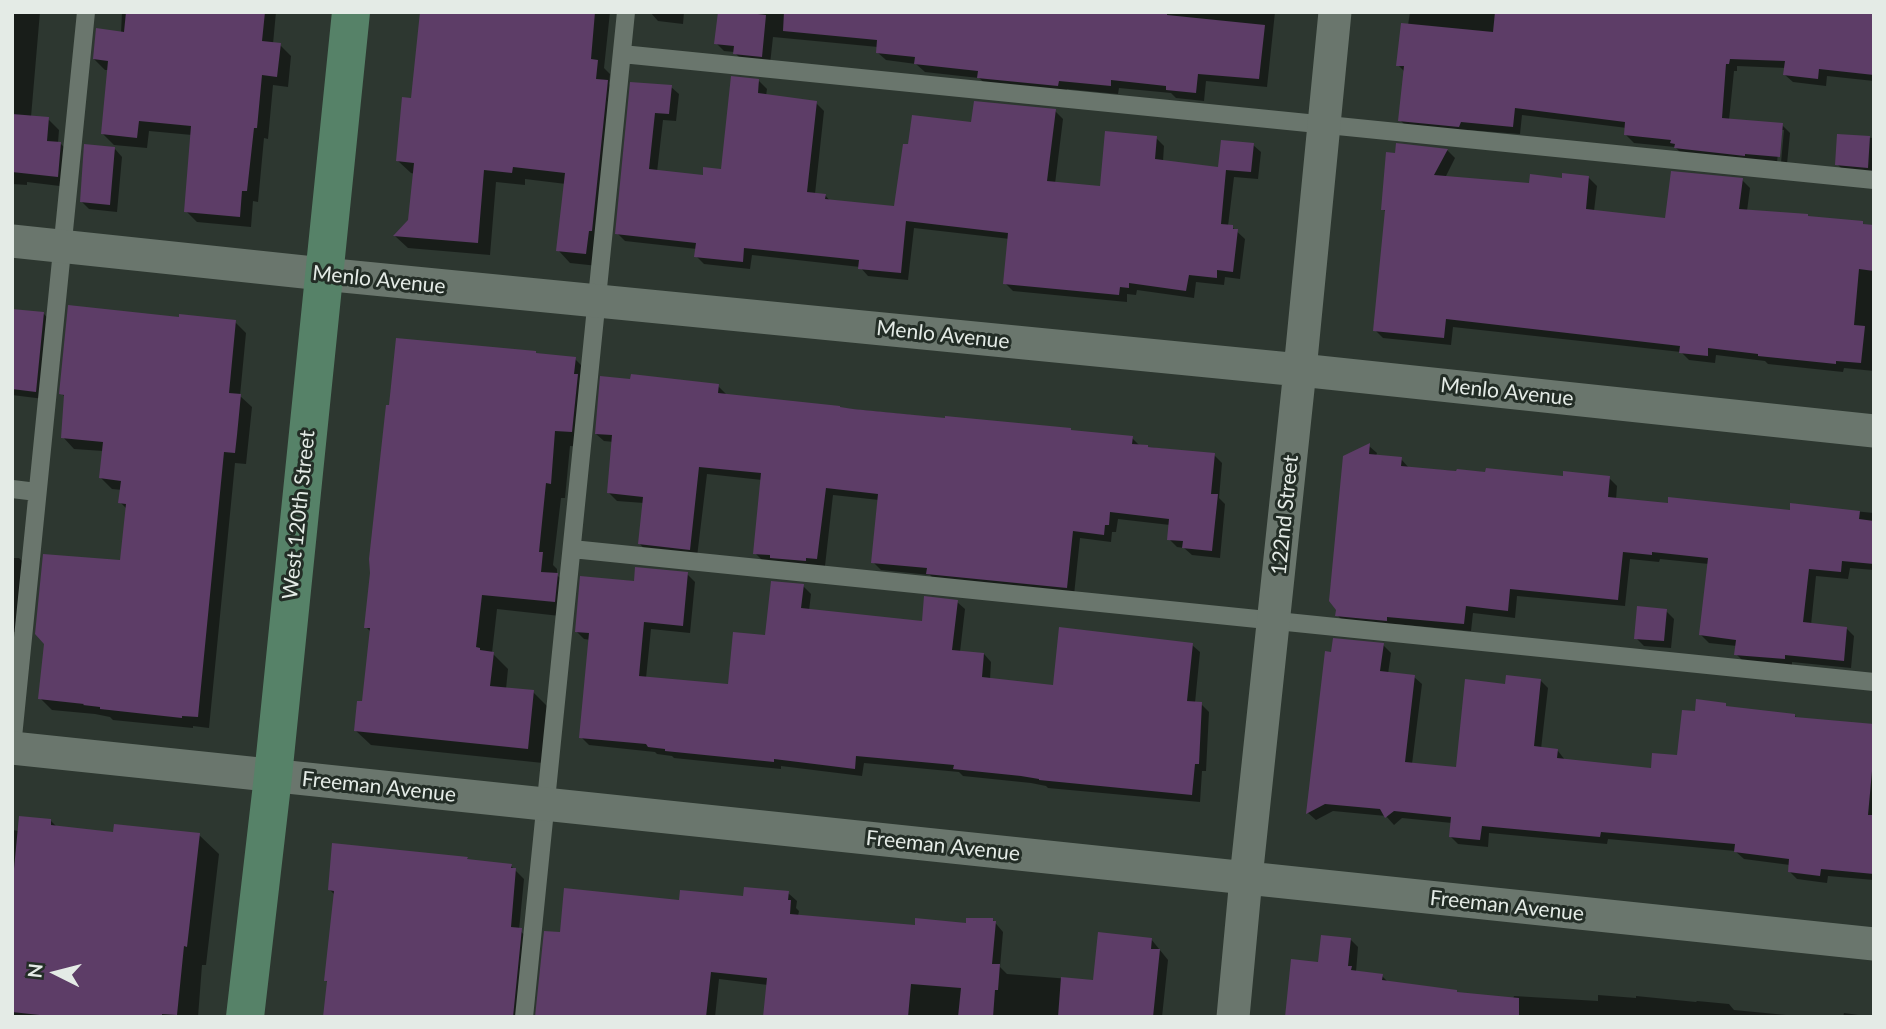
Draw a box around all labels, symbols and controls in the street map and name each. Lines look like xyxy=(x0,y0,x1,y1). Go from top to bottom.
street label: Menlo Avenue xyxy=(311,260,447,300)
street label: Menlo Avenue xyxy=(875,315,1011,355)
street label: Menlo Avenue xyxy=(1439,372,1575,412)
street label: West 120th Street xyxy=(278,429,320,601)
street label: 122nd Street xyxy=(1266,454,1304,576)
street label: Freeman Avenue xyxy=(301,766,457,808)
street label: Freeman Avenue xyxy=(865,825,1021,867)
street label: Freeman Avenue xyxy=(1429,885,1585,927)
north arrow xyxy=(21,938,91,1008)
text: N xyxy=(22,962,47,979)

